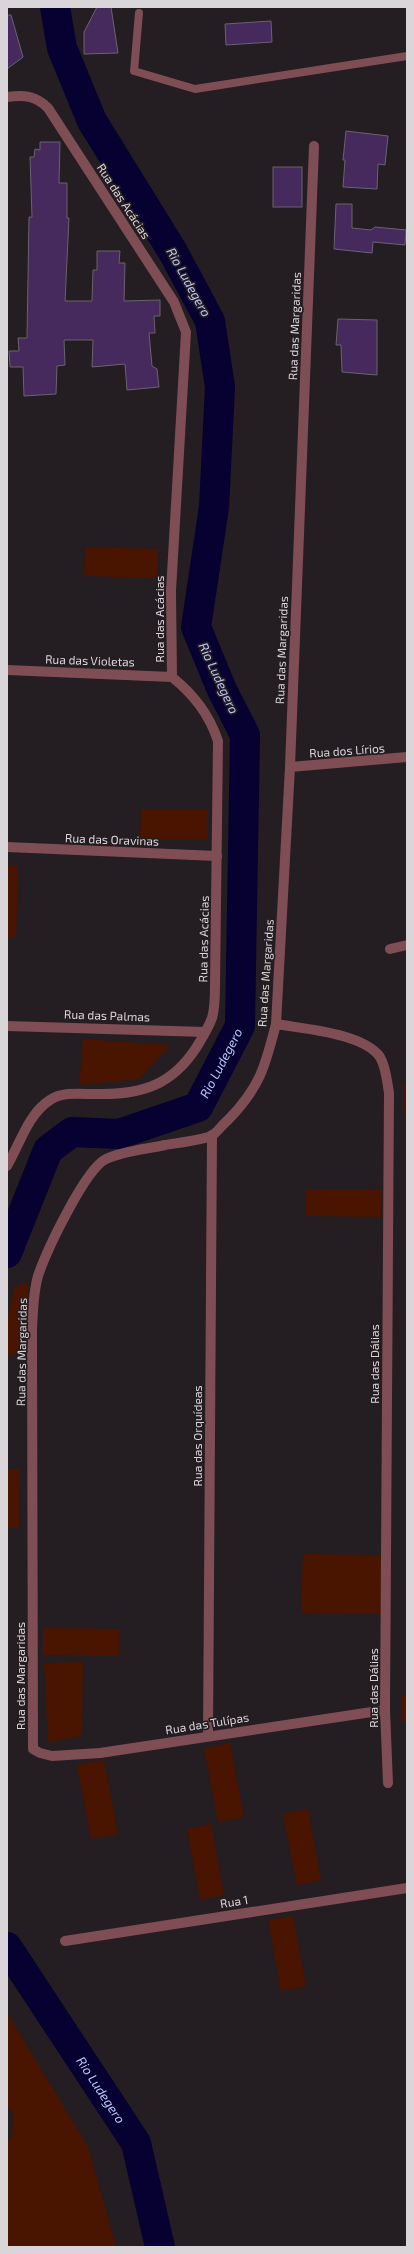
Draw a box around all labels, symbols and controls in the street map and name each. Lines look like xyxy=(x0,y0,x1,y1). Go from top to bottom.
street label: Rua das Acácias xyxy=(94,161,154,241)
water label: Rio Ludegero xyxy=(163,245,215,319)
street label: Rua das Margaridas xyxy=(285,272,303,380)
street label: Rua das Acácias xyxy=(152,576,166,662)
street label: Rua das Margaridas xyxy=(272,596,290,704)
water label: Rio Ludegero xyxy=(196,640,242,716)
street label: Rua das Violetas xyxy=(45,651,135,669)
street label: Rua dos Lírios xyxy=(309,740,385,760)
street label: Rua das Oravinas xyxy=(65,830,159,848)
street label: Rua das Acácias xyxy=(195,895,211,983)
street label: Rua das Margaridas xyxy=(254,919,276,1027)
street label: Rua das Palmas xyxy=(64,1007,150,1023)
water label: Rio Ludegero xyxy=(196,1025,246,1101)
street label: Rua das Margaridas xyxy=(13,1298,29,1406)
street label: Rua das Dálias xyxy=(367,1324,381,1404)
street label: Rua das Orquídeas xyxy=(190,1385,204,1487)
street label: Rua das Margaridas xyxy=(13,1622,27,1730)
street label: Rua das Dálias xyxy=(366,1648,380,1728)
street label: Rua das Tulípas xyxy=(164,1709,250,1737)
street label: Rua 1 xyxy=(219,1892,249,1910)
water label: Rio Ludegero xyxy=(73,2053,129,2126)

